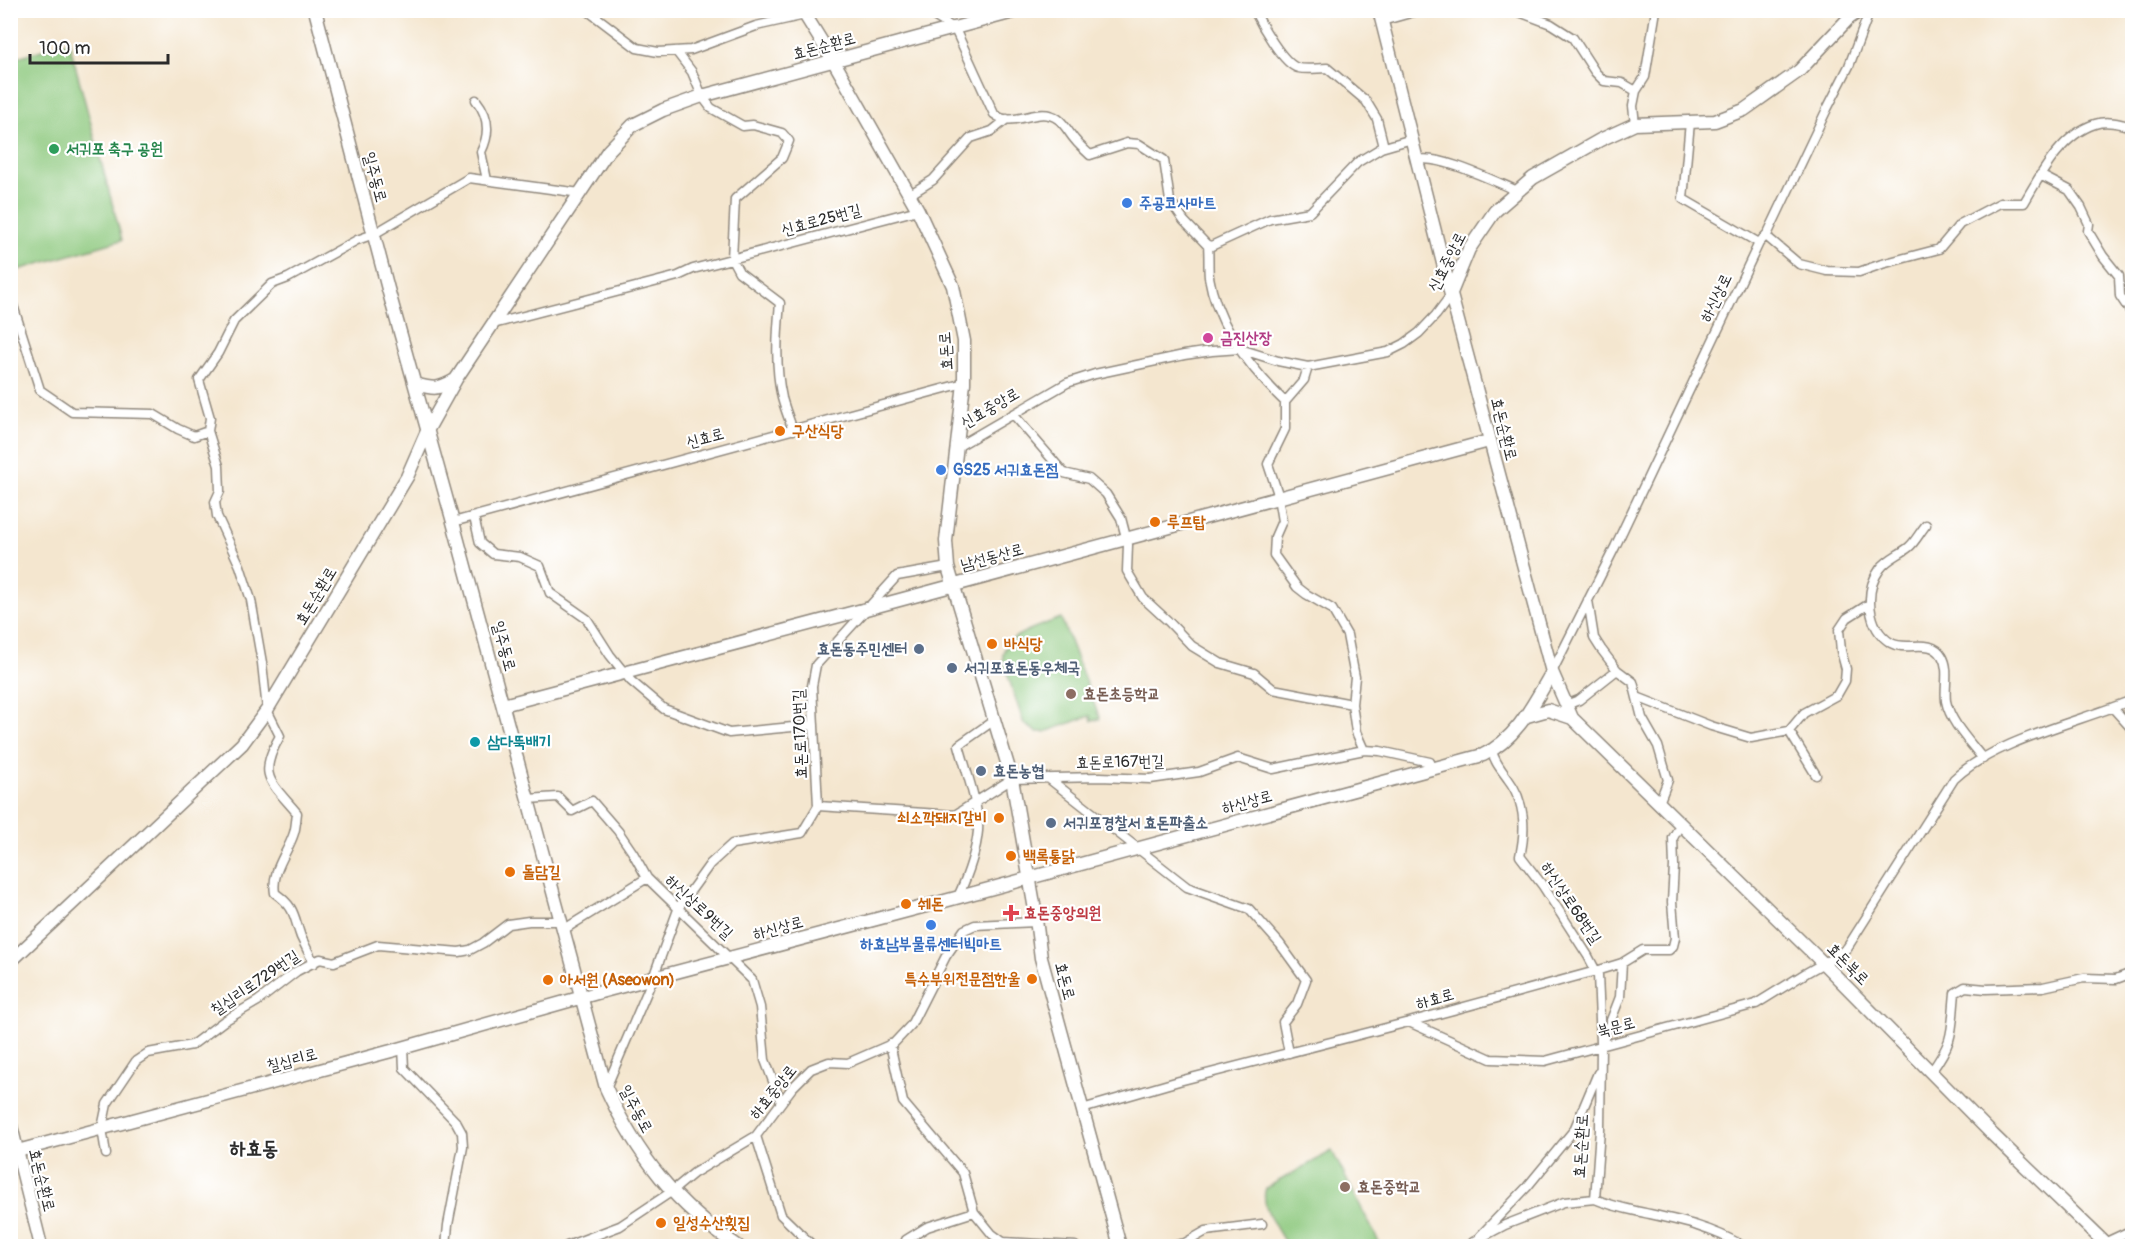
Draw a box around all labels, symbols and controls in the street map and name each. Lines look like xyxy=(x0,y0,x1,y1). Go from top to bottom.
scale bar xyxy=(30,27,168,65)
street label: 효돈순환로 xyxy=(790,28,858,64)
text: 100 m xyxy=(39,37,91,60)
place label: 서귀포 축구 공원 xyxy=(66,139,163,159)
marker: 서귀포 축구 공원 xyxy=(47,142,61,156)
street label: 일주동로 xyxy=(359,150,391,204)
place label: 주공코사마트 xyxy=(1139,193,1216,213)
marker: 주공코사마트 xyxy=(1120,196,1134,210)
street label: 신효로25번길 xyxy=(779,200,863,240)
street label: 신효중앙로 xyxy=(1423,229,1471,295)
street label: 하신상로 xyxy=(1696,270,1736,326)
place label: 금진산장 xyxy=(1220,328,1272,348)
street label: 효돈로 xyxy=(935,331,957,371)
marker: 금진산장 xyxy=(1201,331,1215,345)
street label: 신효중앙로 xyxy=(957,383,1023,433)
street label: 효돈순환로 xyxy=(1487,395,1521,463)
place label: 구산식당 xyxy=(792,421,844,441)
street label: 신효로 xyxy=(684,423,726,453)
marker: 구산식당 xyxy=(773,424,787,438)
place label: GS25 서귀효돈점 xyxy=(953,460,1059,480)
marker: GS25 서귀효돈점 xyxy=(934,463,948,477)
place label: 루프탑 xyxy=(1167,512,1206,532)
marker: 루프탑 xyxy=(1148,515,1162,529)
street label: 남선동산로 xyxy=(958,539,1026,575)
street label: 효돈순환로 xyxy=(291,563,341,629)
street label: 일주동로 xyxy=(488,619,520,673)
place label: 바식당 xyxy=(1004,634,1043,654)
marker: 바식당 xyxy=(985,637,999,651)
place label: 효돈동주민센터 xyxy=(817,639,907,659)
marker: 효돈동주민센터 xyxy=(912,642,926,656)
place label: 서귀포효돈동우체국 xyxy=(964,658,1080,678)
marker: 서귀포효돈동우체국 xyxy=(945,661,959,675)
place label: 효돈초등학교 xyxy=(1083,684,1160,704)
marker: 효돈초등학교 xyxy=(1064,687,1078,701)
street label: 효돈로170번길 xyxy=(788,689,812,779)
place label: 삼다뚝배기 xyxy=(487,732,551,752)
marker: 삼다뚝배기 xyxy=(468,735,482,749)
street label: 효돈로167번길 xyxy=(1076,751,1164,773)
place label: 효돈농협 xyxy=(993,761,1045,781)
marker: 효돈농협 xyxy=(974,764,988,778)
street label: 하신상로 xyxy=(1220,786,1274,818)
place label: 쇠소깍돼지갈비 xyxy=(897,808,987,828)
marker: 쇠소깍돼지갈비 xyxy=(992,811,1006,825)
place label: 서귀포경찰서 효돈파출소 xyxy=(1063,813,1208,833)
marker: 서귀포경찰서 효돈파출소 xyxy=(1044,816,1058,830)
place label: 백록통닭 xyxy=(1023,846,1075,866)
marker: 백록통닭 xyxy=(1004,849,1018,863)
street label: 하신상로68번길 xyxy=(1536,858,1606,948)
place label: 돌담길 xyxy=(522,862,561,882)
marker: 돌담길 xyxy=(503,865,517,879)
street label: 하신상로9번길 xyxy=(661,871,737,944)
place label: 쉐돈 xyxy=(917,894,944,914)
marker: 쉐돈 xyxy=(899,897,913,911)
place label: 효돈중앙의원 xyxy=(1024,903,1101,923)
marker: 효돈중앙의원 xyxy=(1002,904,1020,922)
street label: 하신상로 xyxy=(751,912,805,944)
marker: 하효남부물류센터빅마트 xyxy=(924,918,938,932)
place label: 하효남부물류센터빅마트 xyxy=(859,934,1002,954)
street label: 효돈북로 xyxy=(1823,939,1873,989)
street label: 칠십리로729번길 xyxy=(207,946,303,1020)
street label: 효돈로 xyxy=(1050,960,1080,1002)
place label: 특수부위전문점한울 xyxy=(904,969,1020,989)
place label: 아서원 (Aseowon) xyxy=(559,970,675,990)
marker: 특수부위전문점한울 xyxy=(1025,972,1039,986)
marker: 아서원 (Aseowon) xyxy=(541,973,555,987)
street label: 하효로 xyxy=(1414,984,1456,1014)
street label: 북문로 xyxy=(1595,1012,1637,1042)
street label: 칠십리로 xyxy=(265,1044,319,1076)
street label: 하효중앙로 xyxy=(745,1061,801,1123)
street label: 일주동로 xyxy=(615,1082,657,1136)
street label: 효돈순환로 xyxy=(1569,1113,1593,1179)
district label: 하효동 xyxy=(230,1136,278,1161)
street label: 효돈순환로 xyxy=(25,1146,59,1214)
place label: 효돈중학교 xyxy=(1357,1177,1421,1197)
marker: 효돈중학교 xyxy=(1338,1180,1352,1194)
place label: 일성수산횟집 xyxy=(673,1213,750,1233)
marker: 일성수산횟집 xyxy=(654,1216,668,1230)

